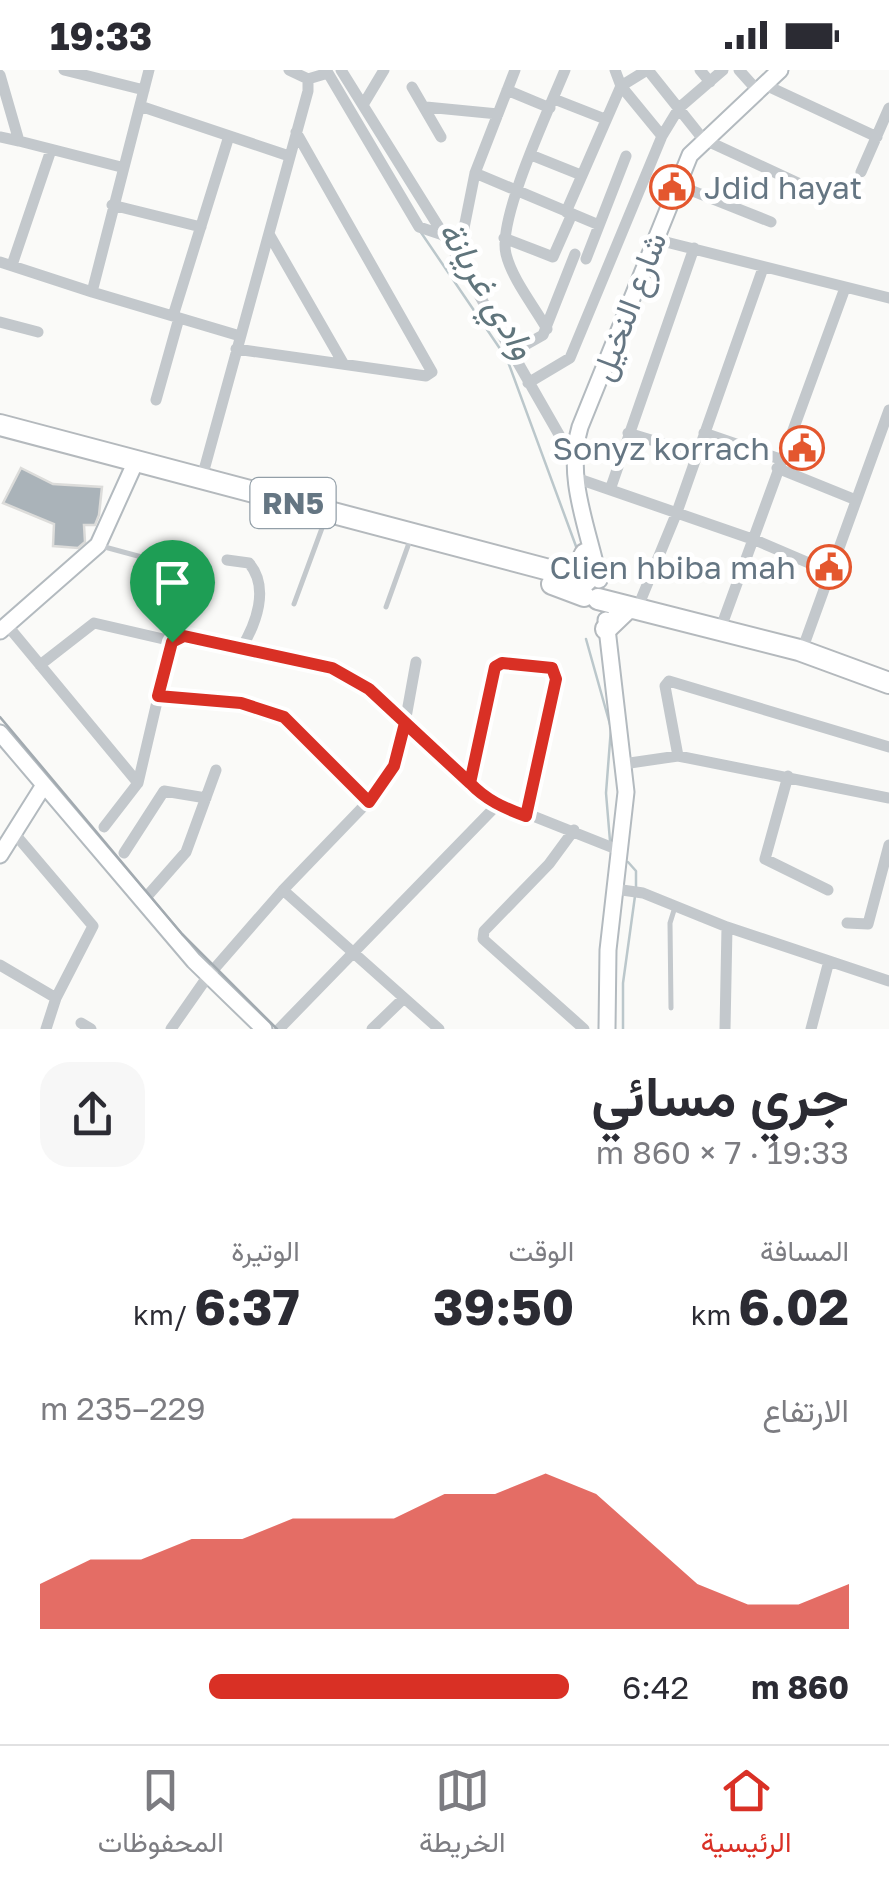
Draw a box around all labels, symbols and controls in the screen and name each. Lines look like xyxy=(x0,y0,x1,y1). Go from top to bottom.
text: 19:33 xyxy=(50,13,152,58)
public building icon: Jdid hayat xyxy=(649,164,695,210)
place label: Jdid hayat xyxy=(704,168,862,206)
water label: وادي غريانة xyxy=(424,212,546,370)
street label: شارع النخيل xyxy=(582,226,677,387)
public building icon: Sonyz korrach xyxy=(779,425,825,471)
place label: Sonyz korrach xyxy=(553,429,770,467)
road number: RN5 xyxy=(250,478,336,528)
pin xyxy=(130,540,215,643)
public building icon: Clien hbiba mah xyxy=(806,544,852,590)
place label: Clien hbiba mah xyxy=(549,548,796,586)
icon: arrive xyxy=(145,555,200,610)
button: share xyxy=(40,1062,145,1167)
text: جري مسائي xyxy=(591,1062,849,1128)
text: 19:33 · 7 × 860 m xyxy=(596,1133,849,1171)
text: الوتيرة xyxy=(231,1234,300,1267)
text: الوقت xyxy=(509,1234,574,1267)
text: المسافة xyxy=(760,1234,849,1267)
text: 6:37 xyxy=(194,1276,300,1336)
text: 39:50 xyxy=(433,1276,574,1336)
text: 6.02 xyxy=(738,1276,849,1336)
text: /km xyxy=(133,1298,194,1331)
text: km xyxy=(691,1298,738,1331)
text: 229–235 m xyxy=(40,1389,206,1427)
text: الارتفاع xyxy=(762,1391,849,1429)
text: 6:42 xyxy=(622,1668,689,1706)
text: 860 m xyxy=(751,1668,849,1706)
tab: المحفوظات xyxy=(98,1763,224,1867)
tab: الخريطة xyxy=(419,1763,506,1867)
tab: الرئيسية xyxy=(701,1763,791,1867)

